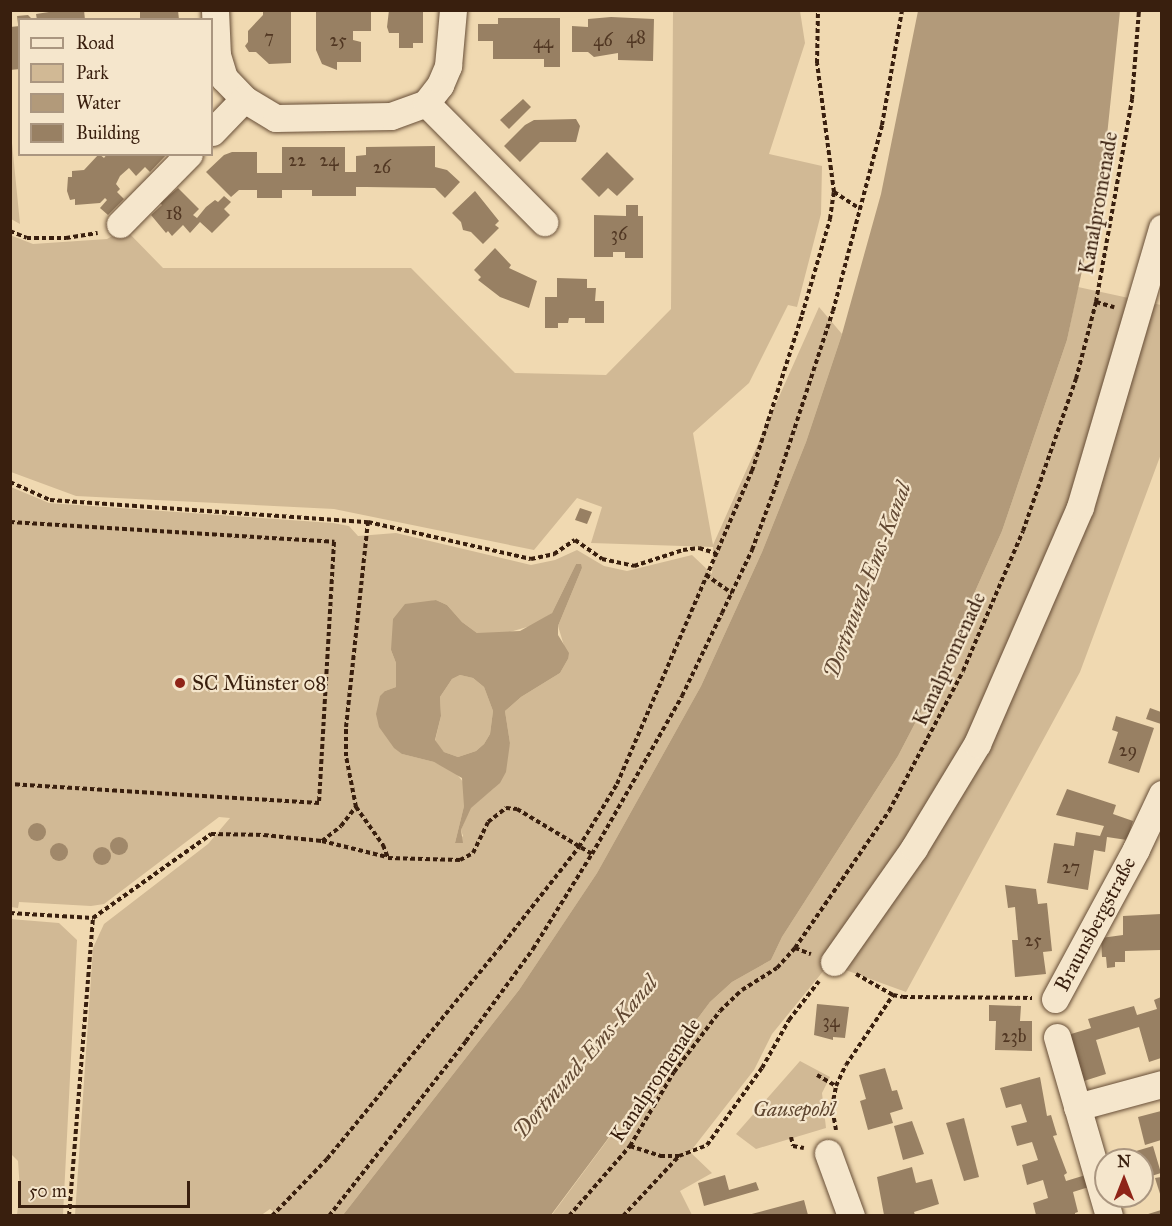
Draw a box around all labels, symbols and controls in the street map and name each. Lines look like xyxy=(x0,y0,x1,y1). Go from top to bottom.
legend xyxy=(18,18,213,156)
house number: 7 xyxy=(264,26,274,48)
house number: 48 xyxy=(626,26,646,48)
house number: 25 xyxy=(329,29,347,51)
house number: 46 xyxy=(593,29,613,51)
house number: 44 xyxy=(533,31,553,53)
text: Road xyxy=(76,32,114,54)
text: Park xyxy=(76,62,109,84)
text: Water xyxy=(76,92,120,114)
text: Building xyxy=(76,122,139,144)
street label: Kanalpromenade xyxy=(1073,130,1123,276)
house number: 22 xyxy=(288,149,306,171)
house number: 24 xyxy=(320,149,338,171)
house number: 26 xyxy=(373,156,391,178)
house number: 18 xyxy=(166,202,182,224)
house number: 36 xyxy=(611,223,627,245)
water label: Dortmund-Ems-Kanal xyxy=(817,478,917,682)
street label: Kanalpromenade xyxy=(907,588,991,730)
place label: SC Münster 08 xyxy=(192,670,327,696)
marker: SC Münster 08 xyxy=(173,676,187,690)
house number: 29 xyxy=(1119,739,1137,761)
street label: Braunsbergstraße xyxy=(1049,852,1141,996)
house number: 27 xyxy=(1062,856,1080,878)
house number: 25 xyxy=(1024,929,1042,951)
water label: Dortmund-Ems-Kanal xyxy=(507,970,663,1144)
house number: 34 xyxy=(822,1010,840,1032)
street label: Kanalpromenade xyxy=(604,1013,706,1147)
house number: 23b xyxy=(1002,1025,1026,1047)
park label: Gausepohl xyxy=(753,1096,835,1122)
north arrow xyxy=(1094,1148,1154,1208)
text: N xyxy=(1117,1152,1131,1171)
scale bar xyxy=(21,1169,194,1207)
text: 50 m xyxy=(29,1180,67,1202)

